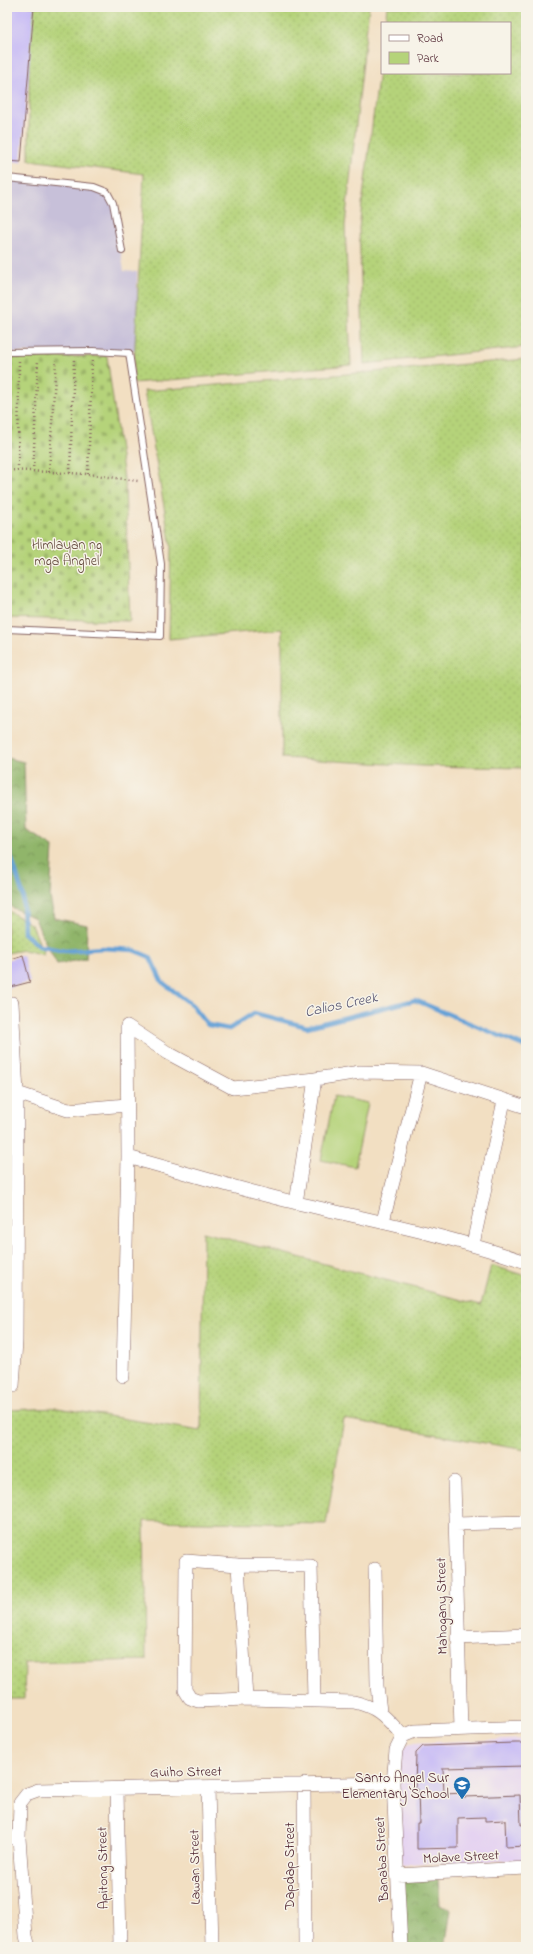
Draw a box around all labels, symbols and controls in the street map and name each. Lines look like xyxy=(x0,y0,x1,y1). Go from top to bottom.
legend xyxy=(381,22,511,74)
text: Road xyxy=(417,30,443,48)
text: Park xyxy=(417,50,439,68)
park label: Himlayan ng mga Anghel xyxy=(32,535,102,573)
water label: Calios Creek xyxy=(303,986,381,1023)
street label: Mahogany Street xyxy=(431,1557,455,1655)
street label: Guiho Street xyxy=(150,1761,222,1784)
place label: Santo Angel Sur Elementary School xyxy=(342,1768,450,1806)
school or university icon: Santo Angel Sur Elementary School xyxy=(452,1775,472,1800)
street label: Banaba Street xyxy=(370,1816,395,1903)
street label: Dapdap Street xyxy=(280,1822,301,1911)
street label: Apitong Street xyxy=(92,1826,116,1910)
street label: Lawan Street xyxy=(184,1829,207,1905)
street label: Molave Street xyxy=(423,1845,500,1870)

